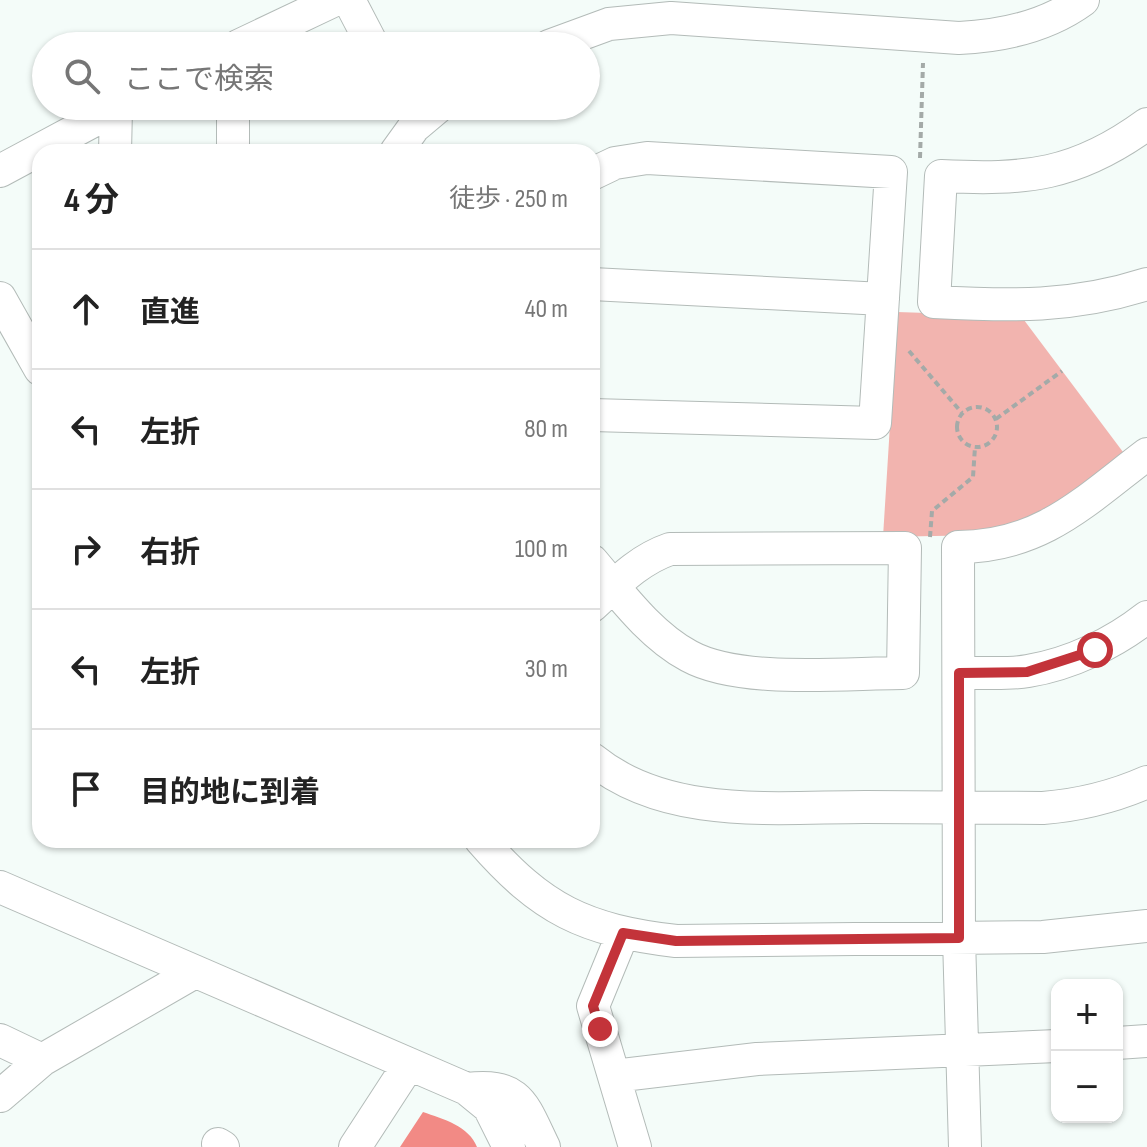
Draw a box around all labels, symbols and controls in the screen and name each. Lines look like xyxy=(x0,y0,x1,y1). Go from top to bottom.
search box xyxy=(32,32,600,120)
icon: search xyxy=(60,54,104,98)
text: ここで検索 xyxy=(124,62,274,98)
text: 4 分 xyxy=(64,180,119,221)
text: 徒歩 · 250 m xyxy=(449,184,568,215)
icon: ahead xyxy=(64,287,108,331)
text: 40 m xyxy=(525,294,568,325)
text: 直進 xyxy=(140,295,200,331)
icon: left xyxy=(64,407,108,451)
text: 80 m xyxy=(524,414,568,445)
text: 左折 xyxy=(140,415,200,451)
icon: right xyxy=(64,527,108,571)
text: 100 m xyxy=(515,534,568,565)
text: 右折 xyxy=(140,535,200,571)
route start xyxy=(1077,632,1113,668)
icon: left xyxy=(64,647,108,691)
text: 30 m xyxy=(525,654,568,685)
text: 左折 xyxy=(140,655,200,691)
icon: arrive xyxy=(64,767,108,811)
text: 目的地に到着 xyxy=(140,775,320,811)
map controls xyxy=(1051,979,1123,1123)
button: + xyxy=(1051,979,1123,1051)
route end xyxy=(582,1011,618,1047)
button: − xyxy=(1051,1051,1123,1123)

